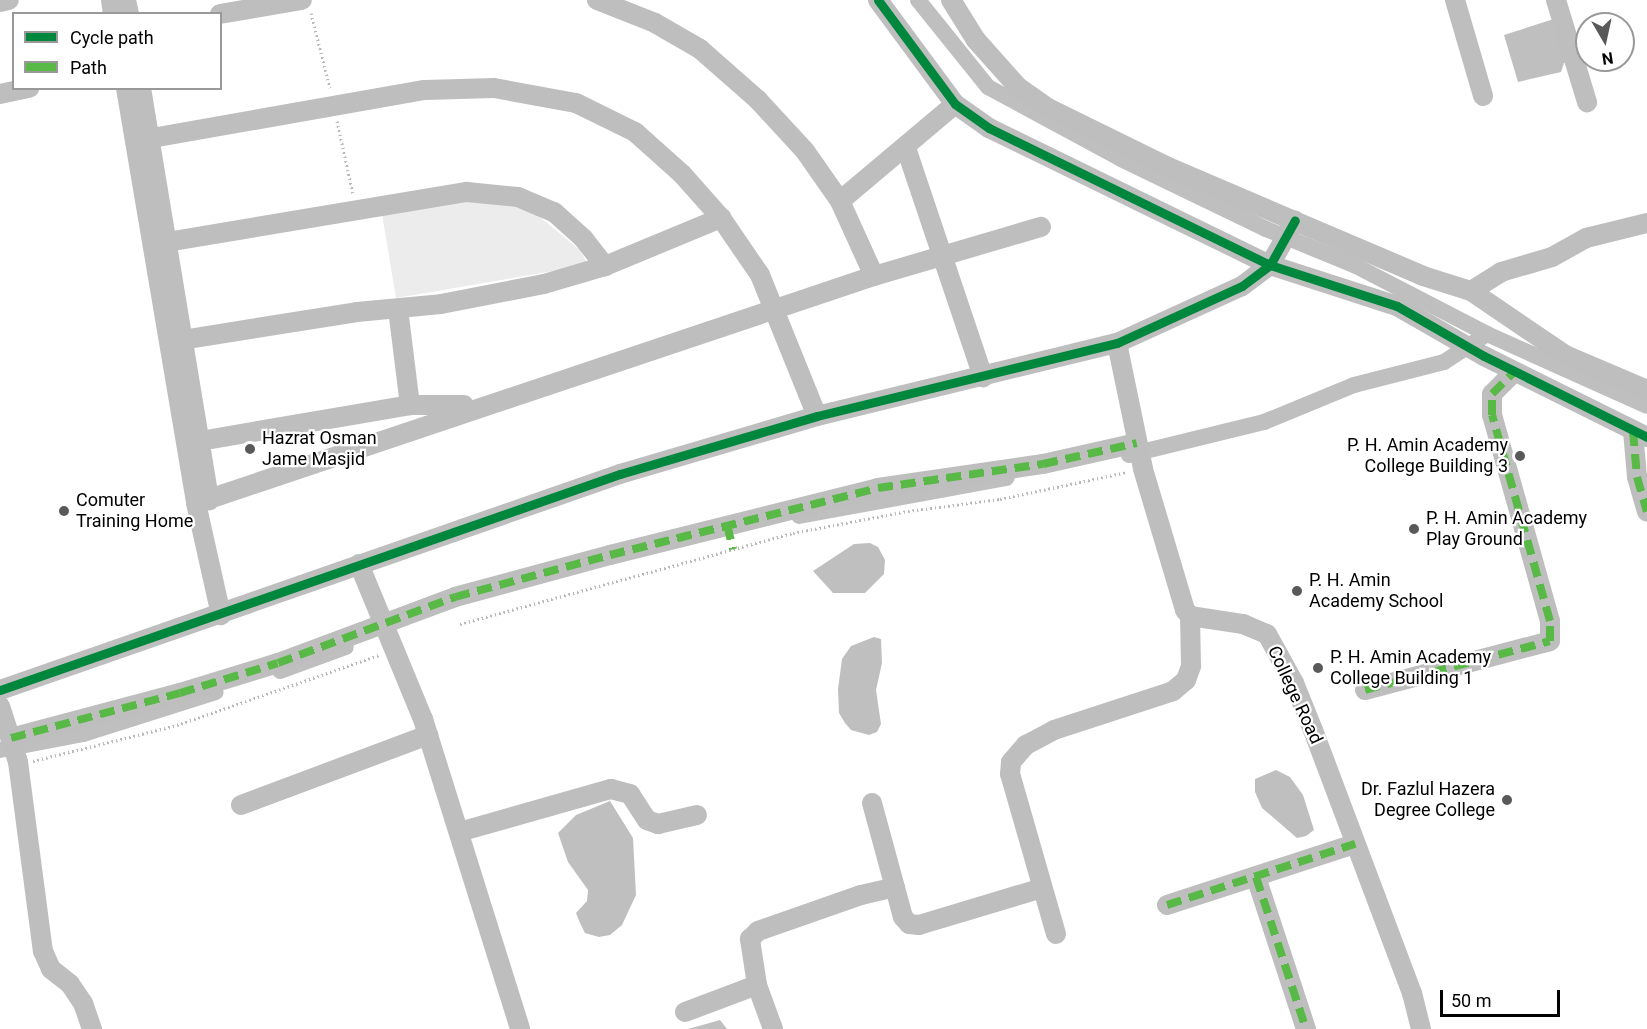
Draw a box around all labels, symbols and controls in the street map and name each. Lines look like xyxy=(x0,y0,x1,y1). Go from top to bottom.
legend xyxy=(12,12,222,90)
north arrow xyxy=(1575,12,1635,72)
text: Cycle path xyxy=(70,27,154,48)
text: N xyxy=(1601,48,1615,69)
text: Path xyxy=(70,57,107,78)
place label: Hazrat Osman Jame Masjid xyxy=(262,428,377,470)
place label: P. H. Amin Academy College Building 3 xyxy=(1347,435,1508,478)
marker: Hazrat Osman Jame Masjid xyxy=(243,442,257,456)
marker: P. H. Amin Academy College Building 3 xyxy=(1513,449,1527,463)
place label: Comuter Training Home xyxy=(76,490,193,532)
marker: Comuter Training Home xyxy=(57,504,71,518)
place label: P. H. Amin Academy Play Ground xyxy=(1426,508,1587,550)
marker: P. H. Amin Academy Play Ground xyxy=(1407,522,1421,536)
place label: P. H. Amin Academy School xyxy=(1309,570,1443,612)
marker: P. H. Amin Academy School xyxy=(1290,584,1304,598)
street label: College Road xyxy=(1263,643,1327,747)
place label: P. H. Amin Academy College Building 1 xyxy=(1330,647,1491,690)
marker: P. H. Amin Academy College Building 1 xyxy=(1311,661,1325,675)
place label: Dr. Fazlul Hazera Degree College xyxy=(1361,779,1495,822)
marker: Dr. Fazlul Hazera Degree College xyxy=(1500,793,1514,807)
scale bar xyxy=(1443,978,1563,1016)
text: 50 m xyxy=(1451,990,1491,1011)

